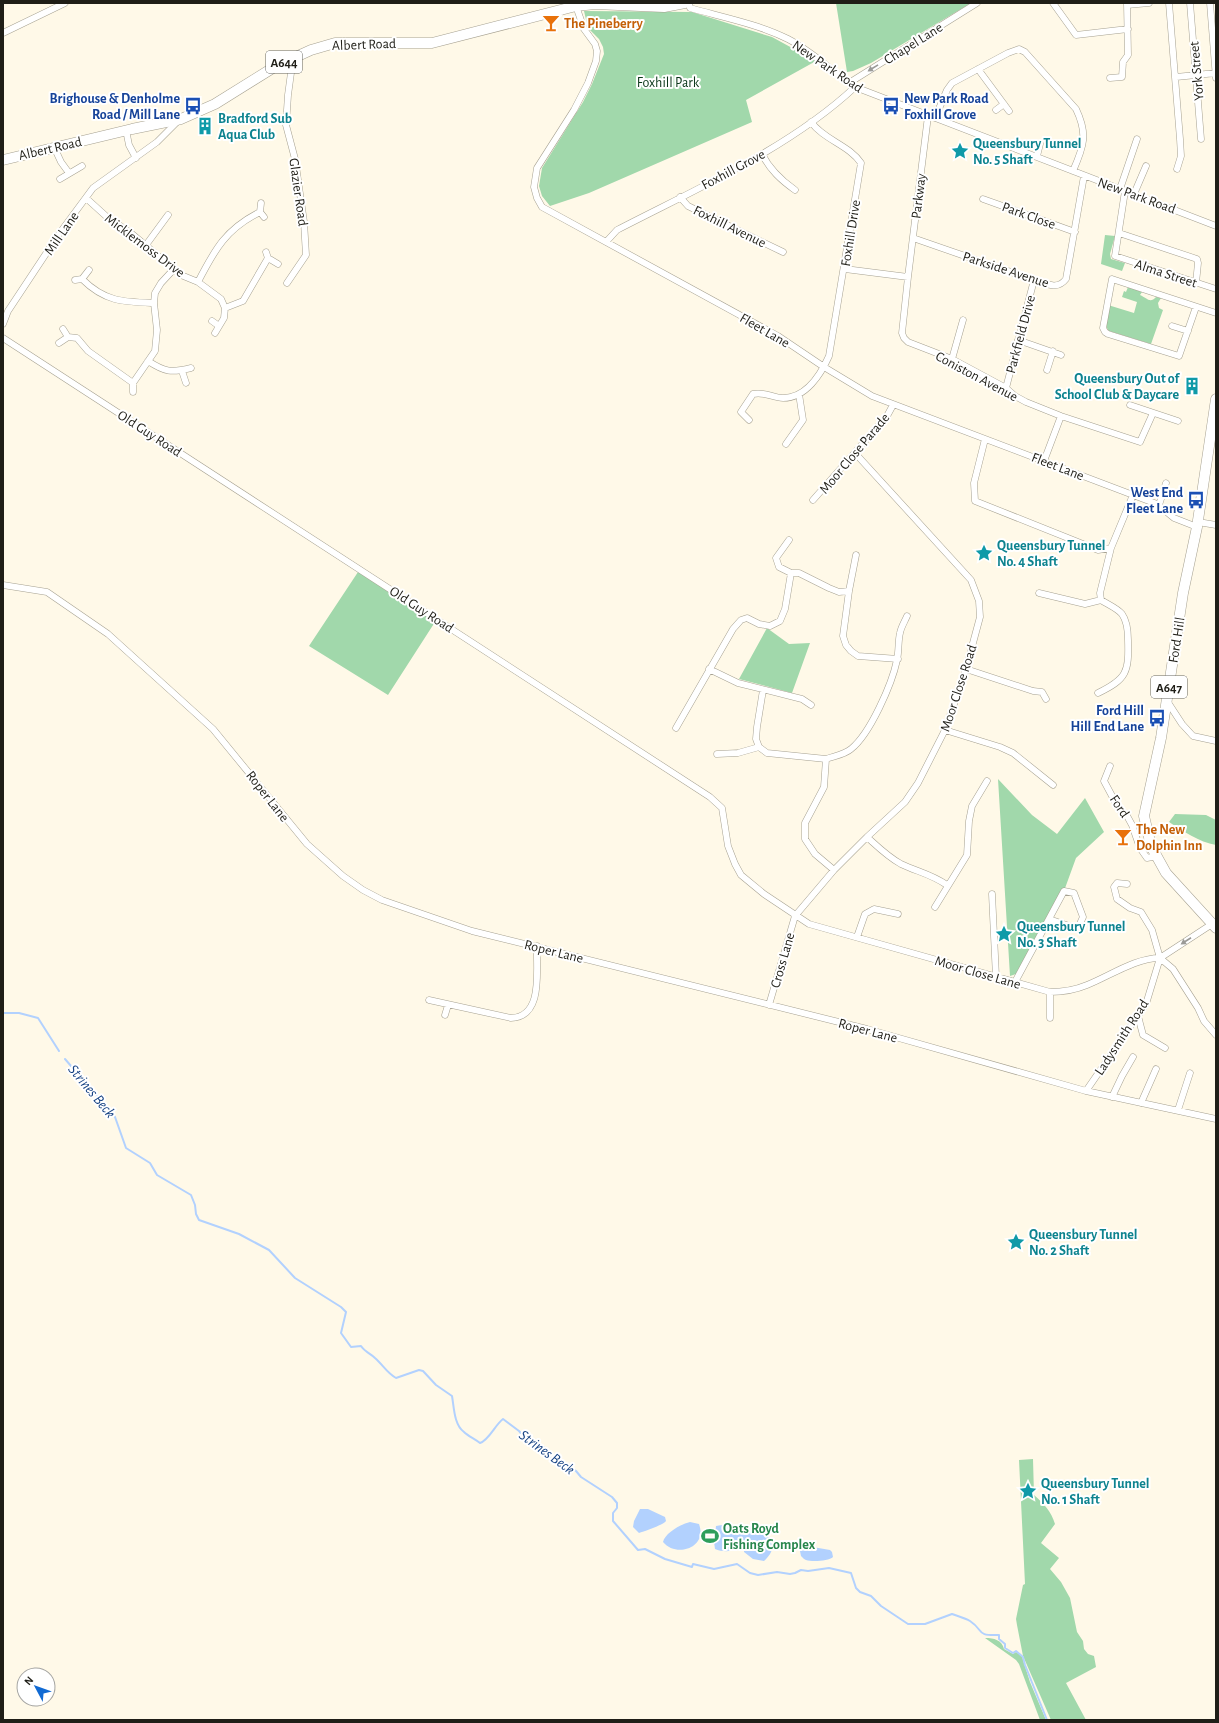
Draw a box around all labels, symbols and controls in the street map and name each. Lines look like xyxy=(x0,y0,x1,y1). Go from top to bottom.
bar icon: The Pineberry xyxy=(541,13,561,33)
place label: The Pineberry xyxy=(564,17,643,31)
street label: Chapel Lane xyxy=(882,20,945,67)
street label: Albert Road xyxy=(332,37,396,53)
street label: New Park Road xyxy=(790,38,865,96)
street label: York Street xyxy=(1187,40,1207,101)
road number: A644 xyxy=(266,51,302,73)
one-way arrow xyxy=(867,65,879,72)
park label: Foxhill Park xyxy=(637,76,700,90)
place label: Brighouse & Denholme Road / Mill Lane xyxy=(50,92,180,122)
place label: New Park Road Foxhill Grove xyxy=(904,92,989,122)
bus stop icon: Brighouse & Denholme Road / Mill Lane xyxy=(183,96,203,116)
bus stop icon: New Park Road Foxhill Grove xyxy=(881,96,901,116)
place label: Bradford Sub Aqua Club xyxy=(218,112,292,142)
building icon: Bradford Sub Aqua Club xyxy=(195,116,215,136)
street label: Albert Road xyxy=(17,135,83,163)
place label: Queensbury Tunnel No. 5 Shaft xyxy=(973,137,1082,167)
place icon: Queensbury Tunnel No. 5 Shaft xyxy=(950,141,970,161)
street label: Foxhill Grove xyxy=(699,147,768,192)
street label: Glazier Road xyxy=(286,157,310,227)
street label: Parkway xyxy=(909,173,929,220)
street label: New Park Road xyxy=(1096,175,1177,217)
street label: Foxhill Drive xyxy=(839,199,863,268)
street label: Park Close xyxy=(1000,200,1057,232)
street label: Foxhill Avenue xyxy=(691,203,768,251)
street label: Mill Lane xyxy=(42,209,82,258)
street label: Micklemoss Drive xyxy=(102,211,187,280)
street label: Parkside Avenue xyxy=(961,249,1050,290)
street label: Alma Street xyxy=(1133,257,1199,291)
street label: Parkfield Drive xyxy=(1004,294,1038,375)
street label: Fleet Lane xyxy=(737,311,792,351)
street label: Coniston Avenue xyxy=(933,349,1020,404)
place label: Queensbury Out of School Club & Daycare xyxy=(1055,372,1180,402)
building icon: Queensbury Out of School Club & Daycare xyxy=(1182,376,1202,396)
street label: Old Guy Road xyxy=(115,408,184,460)
street label: Moor Close Parade xyxy=(817,411,892,497)
street label: Fleet Lane xyxy=(1029,451,1086,483)
place label: West End Fleet Lane xyxy=(1126,486,1184,516)
bus stop icon: West End Fleet Lane xyxy=(1186,490,1206,510)
place label: Queensbury Tunnel No. 4 Shaft xyxy=(997,539,1106,569)
place icon: Queensbury Tunnel No. 4 Shaft xyxy=(974,543,994,563)
street label: Old Guy Road xyxy=(387,584,456,636)
street label: Ford Hill xyxy=(1166,616,1188,664)
street label: Moor Close Road xyxy=(938,643,980,734)
road number: A647 xyxy=(1151,676,1187,698)
place label: Ford Hill Hill End Lane xyxy=(1071,704,1144,734)
bus stop icon: Ford Hill Hill End Lane xyxy=(1147,708,1167,728)
street label: Roper Lane xyxy=(243,769,291,825)
street label: Ford xyxy=(1107,793,1132,820)
place label: The New Dolphin Inn xyxy=(1136,823,1202,853)
bar icon: The New Dolphin Inn xyxy=(1113,827,1133,847)
place label: Queensbury Tunnel No. 3 Shaft xyxy=(1017,920,1126,950)
place icon: Queensbury Tunnel No. 3 Shaft xyxy=(994,924,1014,944)
street label: Cross Lane xyxy=(768,931,798,990)
one-way arrow xyxy=(1181,937,1191,945)
street label: Roper Lane xyxy=(523,938,585,966)
street label: Moor Close Lane xyxy=(933,954,1022,992)
street label: Ladysmith Road xyxy=(1092,997,1151,1078)
street label: Roper Lane xyxy=(837,1016,899,1046)
water label: Strines Beck xyxy=(65,1062,118,1121)
place label: Queensbury Tunnel No. 2 Shaft xyxy=(1029,1228,1138,1258)
place icon: Queensbury Tunnel No. 2 Shaft xyxy=(1006,1232,1026,1252)
water label: Strines Beck xyxy=(516,1427,577,1478)
place label: Queensbury Tunnel No. 1 Shaft xyxy=(1041,1477,1150,1507)
place icon: Queensbury Tunnel No. 1 Shaft xyxy=(1018,1481,1038,1501)
place label: Oats Royd Fishing Complex xyxy=(723,1522,816,1552)
sports icon: Oats Royd Fishing Complex xyxy=(700,1526,720,1546)
north arrow xyxy=(16,1667,56,1707)
text: N xyxy=(22,1674,35,1687)

